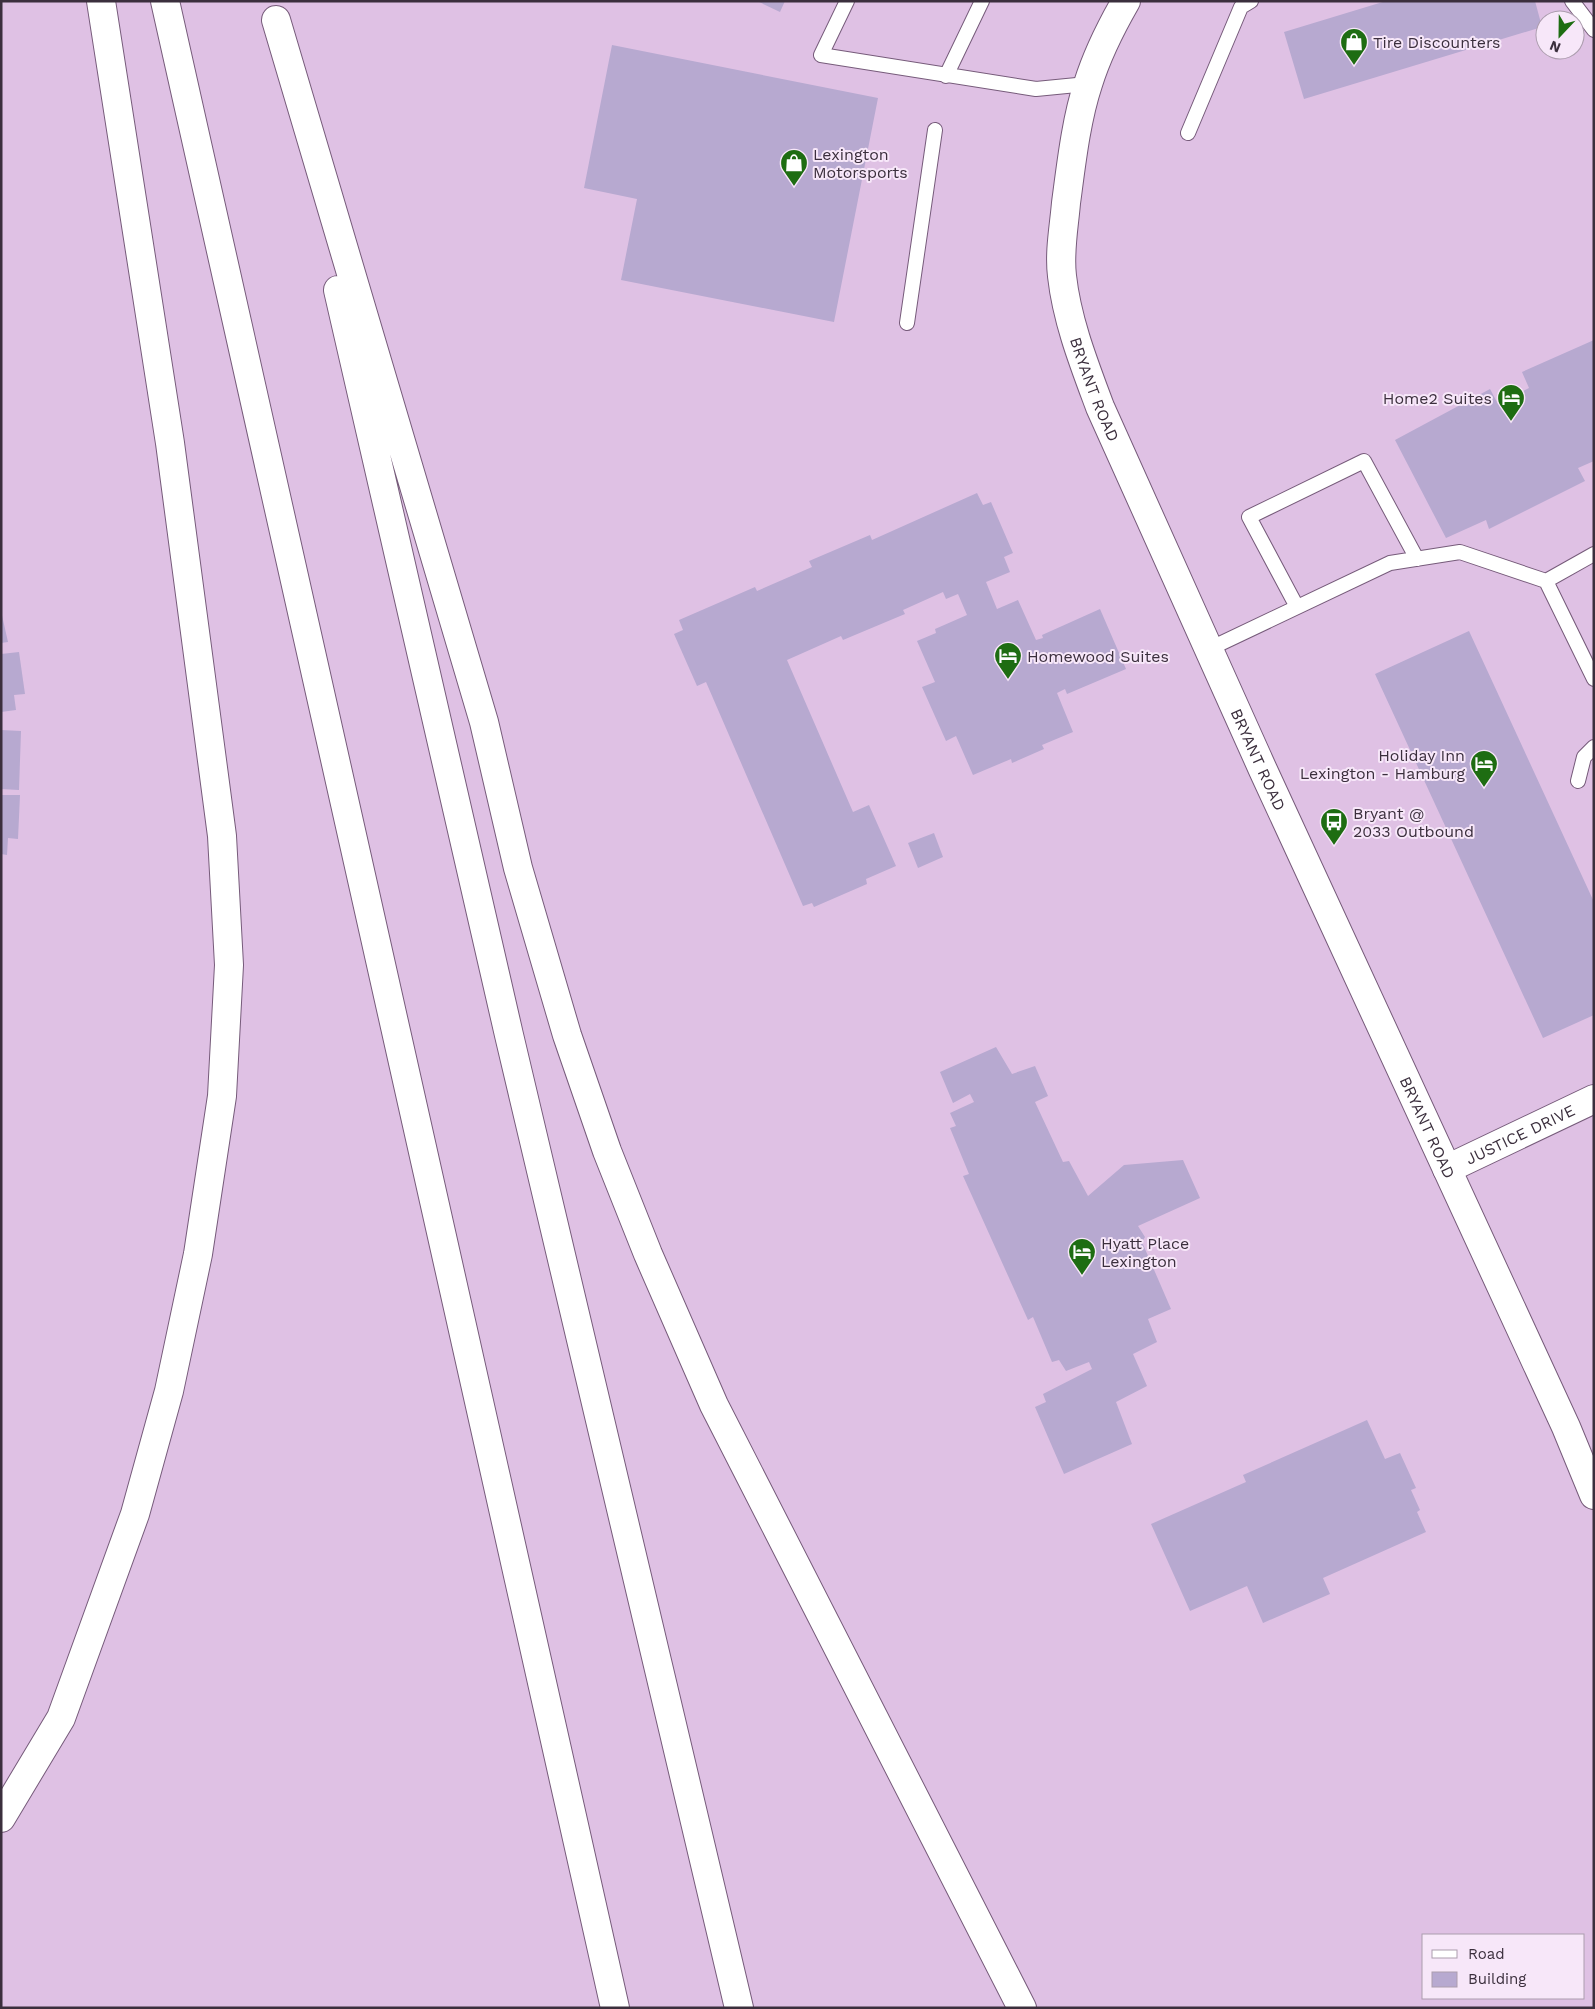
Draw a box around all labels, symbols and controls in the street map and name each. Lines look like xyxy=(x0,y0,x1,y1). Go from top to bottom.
north arrow xyxy=(1535,10,1585,60)
shop icon: Tire Discounters xyxy=(1339,27,1369,66)
place label: Tire Discounters xyxy=(1373,33,1501,52)
text: N xyxy=(1547,38,1563,56)
place label: Lexington Motorsports xyxy=(813,145,908,182)
shop icon: Lexington Motorsports xyxy=(779,148,809,187)
street label: BRYANT ROAD xyxy=(1066,335,1123,444)
hotel icon: Home2 Suites xyxy=(1496,383,1526,422)
place label: Home2 Suites xyxy=(1383,389,1492,408)
hotel icon: Homewood Suites xyxy=(993,641,1023,680)
place label: Homewood Suites xyxy=(1027,647,1169,666)
street label: BRYANT ROAD xyxy=(1227,705,1289,814)
place label: Holiday Inn Lexington - Hamburg xyxy=(1300,746,1465,783)
hotel icon: Holiday Inn Lexington - Hamburg xyxy=(1469,749,1499,788)
place label: Bryant @ 2033 Outbound xyxy=(1353,804,1474,841)
bus stop icon: Bryant @ 2033 Outbound xyxy=(1319,807,1349,846)
street label: BRYANT ROAD xyxy=(1396,1073,1459,1181)
street label: JUSTICE DRIVE xyxy=(1463,1101,1578,1169)
place label: Hyatt Place Lexington xyxy=(1101,1234,1189,1271)
hotel icon: Hyatt Place Lexington xyxy=(1067,1237,1097,1276)
legend xyxy=(1422,1934,1585,1999)
text: Road xyxy=(1468,1945,1505,1963)
text: Building xyxy=(1468,1970,1526,1988)

